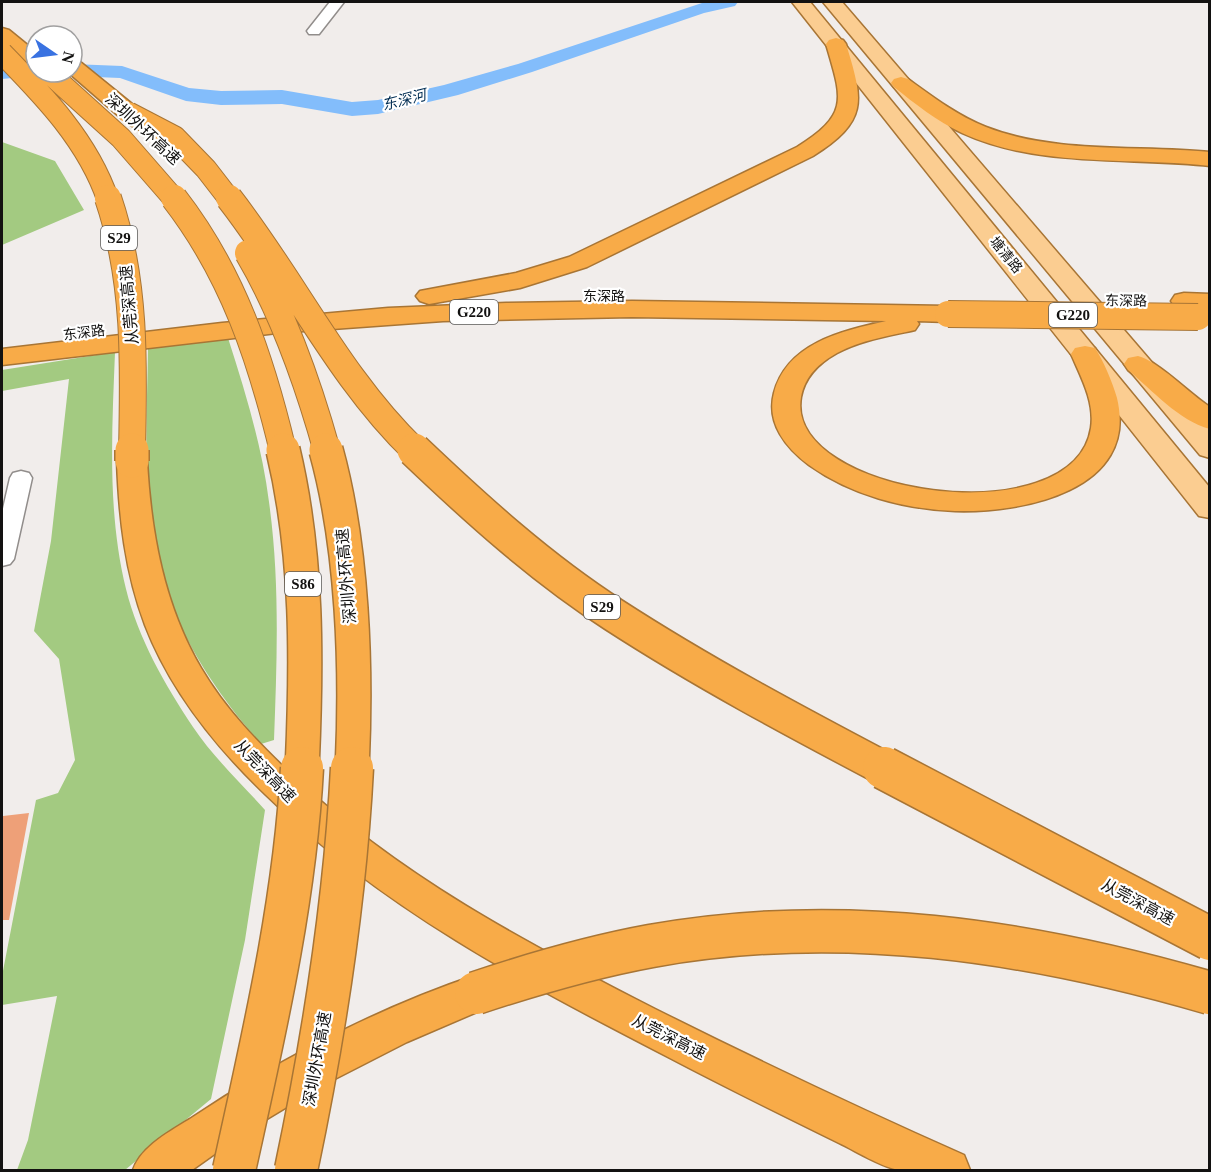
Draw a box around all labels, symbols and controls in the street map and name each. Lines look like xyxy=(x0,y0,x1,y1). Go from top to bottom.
north arrow xyxy=(24,24,84,84)
text: N xyxy=(58,50,78,66)
water label: 东深河 xyxy=(380,86,431,113)
street label: 深圳外环高速 xyxy=(102,90,184,168)
road number: S29 xyxy=(101,226,137,250)
street label: 塘清路 xyxy=(987,233,1026,276)
street label: 从莞深高速 xyxy=(117,264,141,346)
street label: 东深路 xyxy=(583,289,625,304)
street label: 东深路 xyxy=(1105,293,1147,309)
road number: G220 xyxy=(450,300,498,324)
road number: G220 xyxy=(1049,303,1097,327)
street label: 东深路 xyxy=(62,323,106,343)
street label: 深圳外环高速 xyxy=(333,527,359,625)
road number: S86 xyxy=(285,572,321,596)
road number: S29 xyxy=(584,595,620,619)
street label: 从莞深高速 xyxy=(231,736,299,806)
street label: 从莞深高速 xyxy=(1099,876,1177,928)
street label: 深圳外环高速 xyxy=(300,1010,334,1108)
street label: 从莞深高速 xyxy=(629,1011,709,1063)

